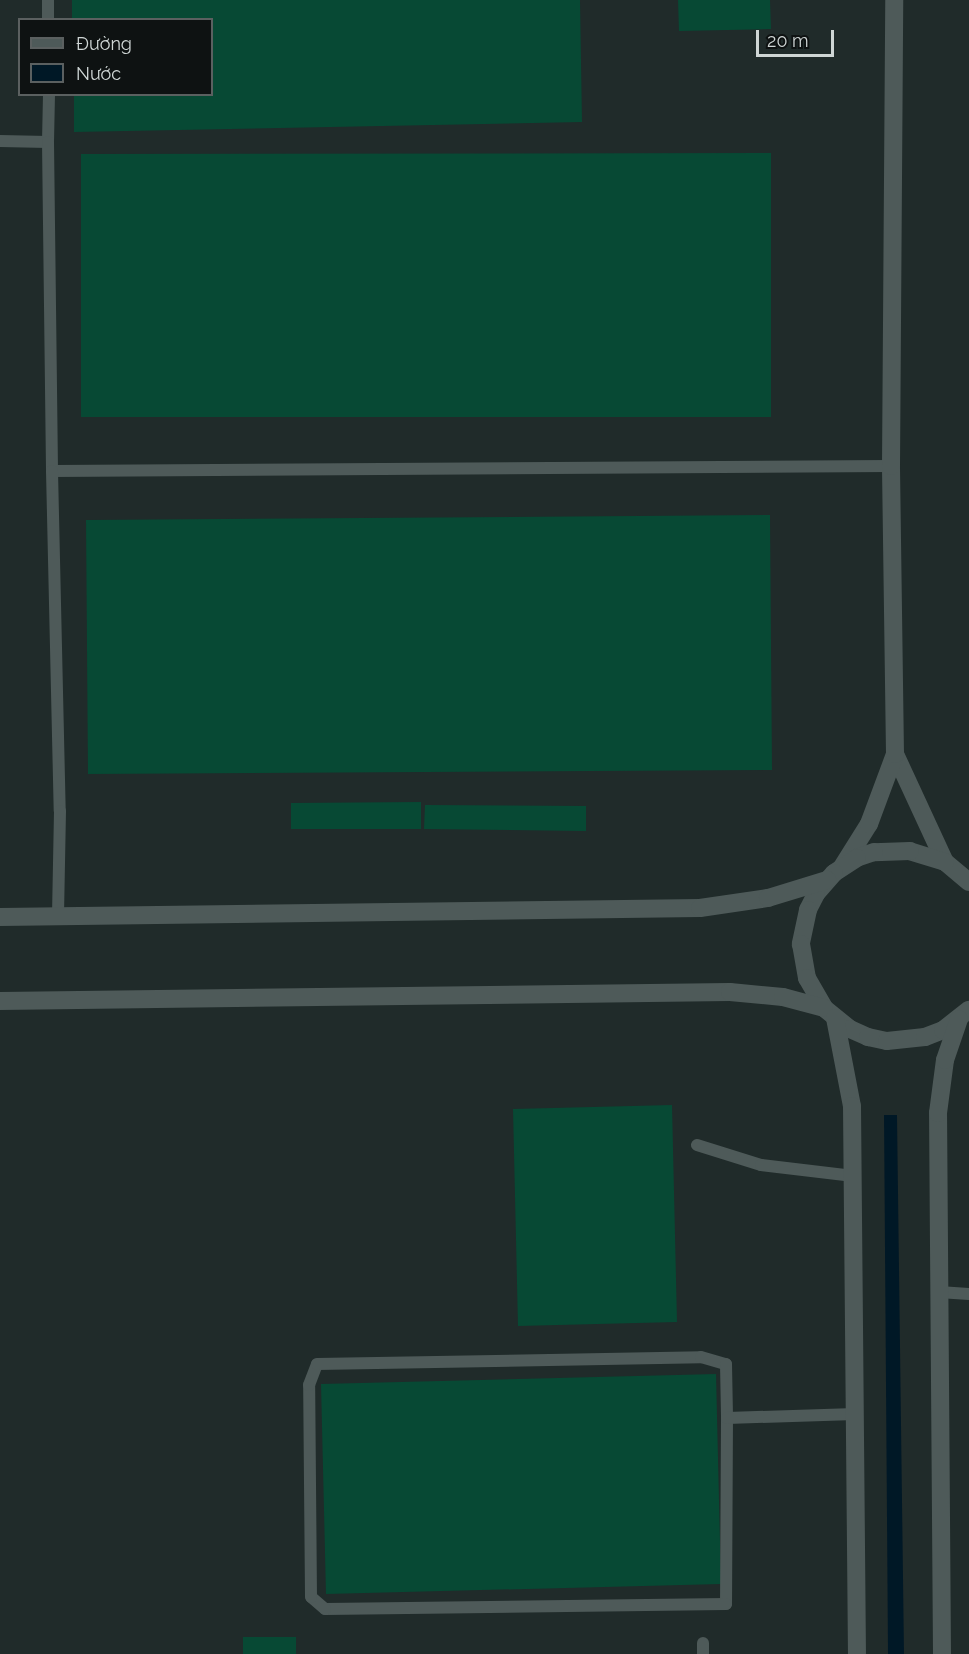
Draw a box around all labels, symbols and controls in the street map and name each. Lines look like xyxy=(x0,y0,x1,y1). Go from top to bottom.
legend xyxy=(18,18,213,96)
scale bar xyxy=(759,18,837,56)
text: 20 m xyxy=(767,30,809,51)
text: Đường xyxy=(76,33,132,54)
text: Nước xyxy=(76,63,121,84)

